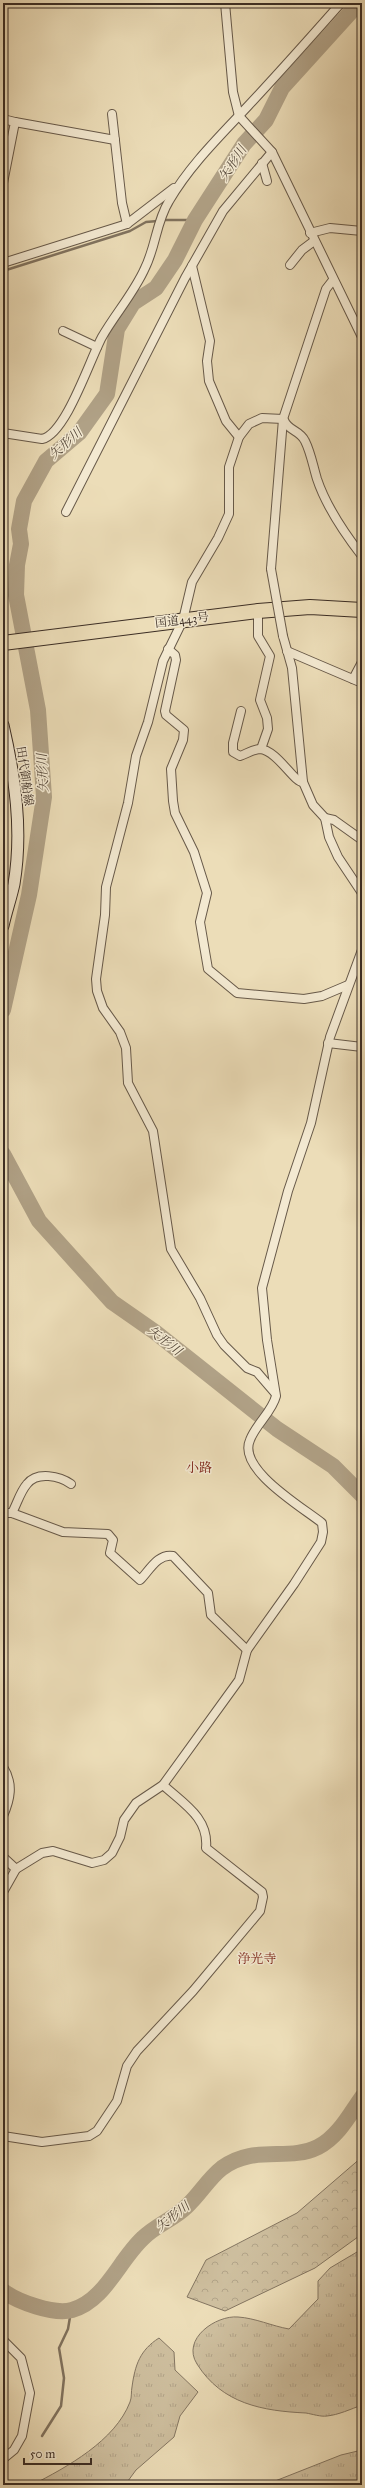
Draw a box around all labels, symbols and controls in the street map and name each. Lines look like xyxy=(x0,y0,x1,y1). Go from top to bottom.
water label: 矢形川 xyxy=(216,141,251,184)
water label: 矢形川 xyxy=(46,423,87,463)
street label: 国道443号 xyxy=(154,610,210,630)
street label: 田代御船線 xyxy=(14,745,36,807)
water label: 矢形川 xyxy=(34,751,52,793)
water label: 矢形川 xyxy=(144,1322,186,1360)
district label: 小路 xyxy=(186,1460,212,1476)
district label: 浄光寺 xyxy=(237,1951,277,1967)
water label: 矢形川 xyxy=(152,2197,194,2235)
scale bar xyxy=(24,2440,91,2466)
text: 50 m xyxy=(30,2447,55,2461)

